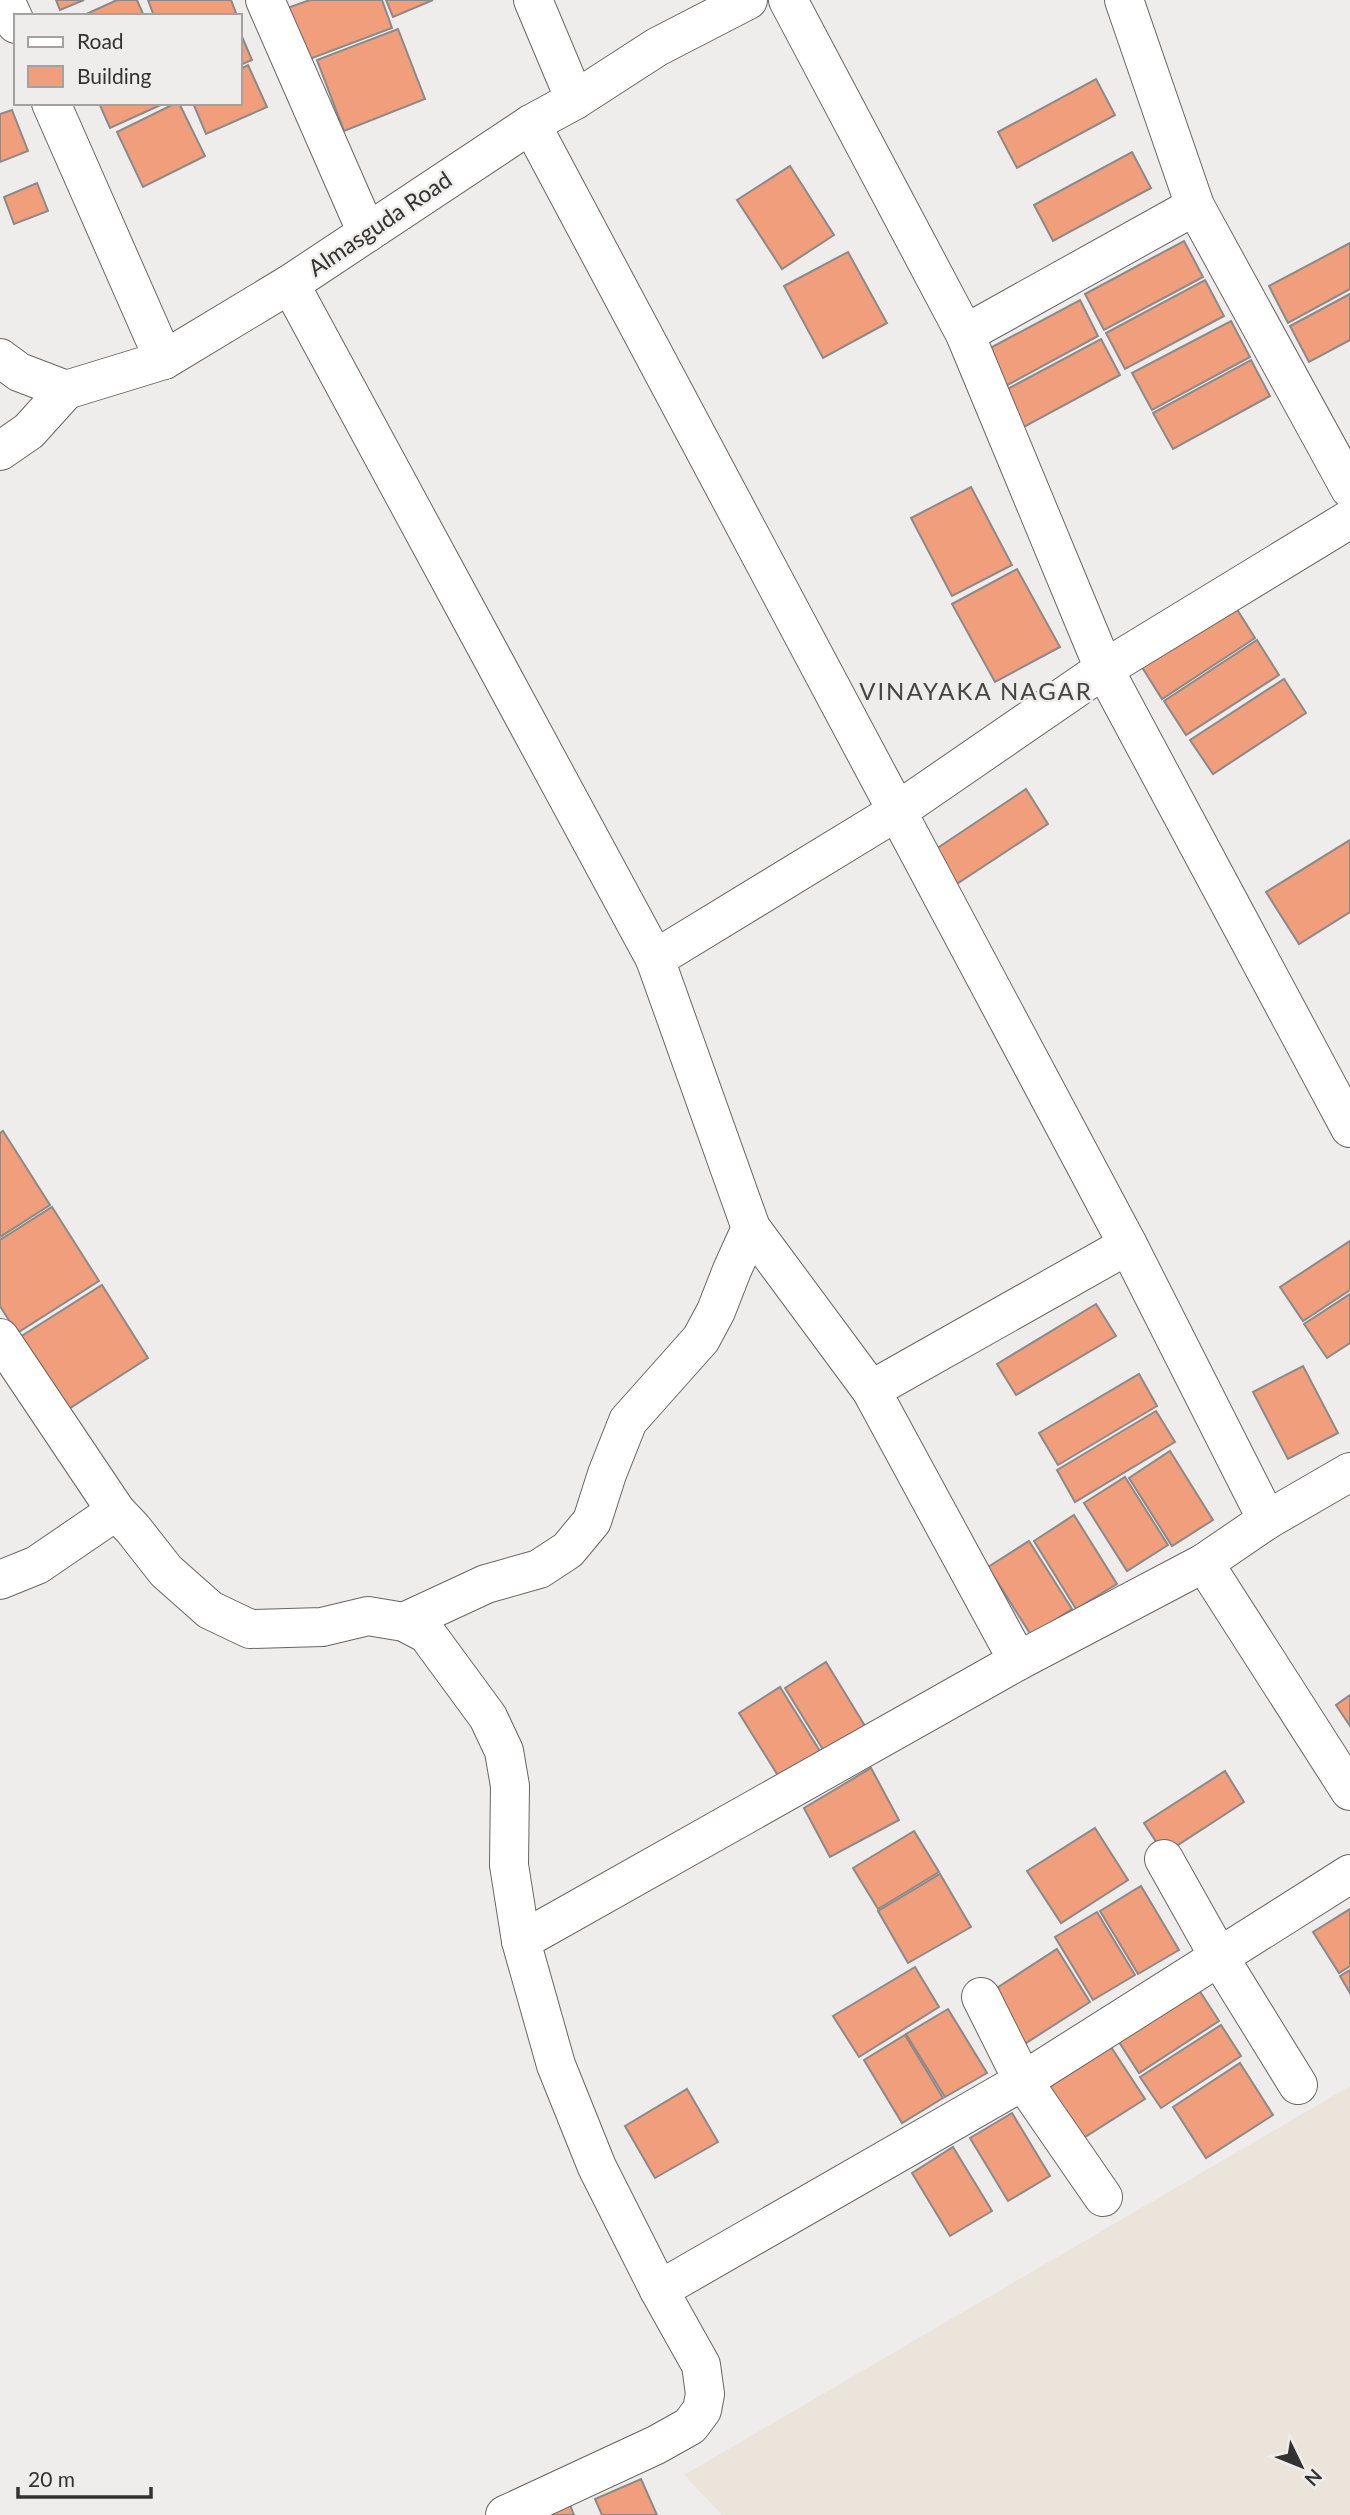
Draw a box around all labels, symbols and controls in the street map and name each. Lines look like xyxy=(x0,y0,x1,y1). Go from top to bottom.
legend xyxy=(14,14,242,105)
text: Road xyxy=(77,28,124,53)
text: Building xyxy=(77,63,152,88)
street label: Almasguda Road xyxy=(302,165,457,282)
district label: VINAYAKA NAGAR xyxy=(859,676,1093,705)
north arrow xyxy=(1266,2431,1336,2501)
scale bar xyxy=(18,2456,150,2500)
text: N xyxy=(1300,2465,1327,2491)
text: 20 m xyxy=(28,2466,75,2491)

